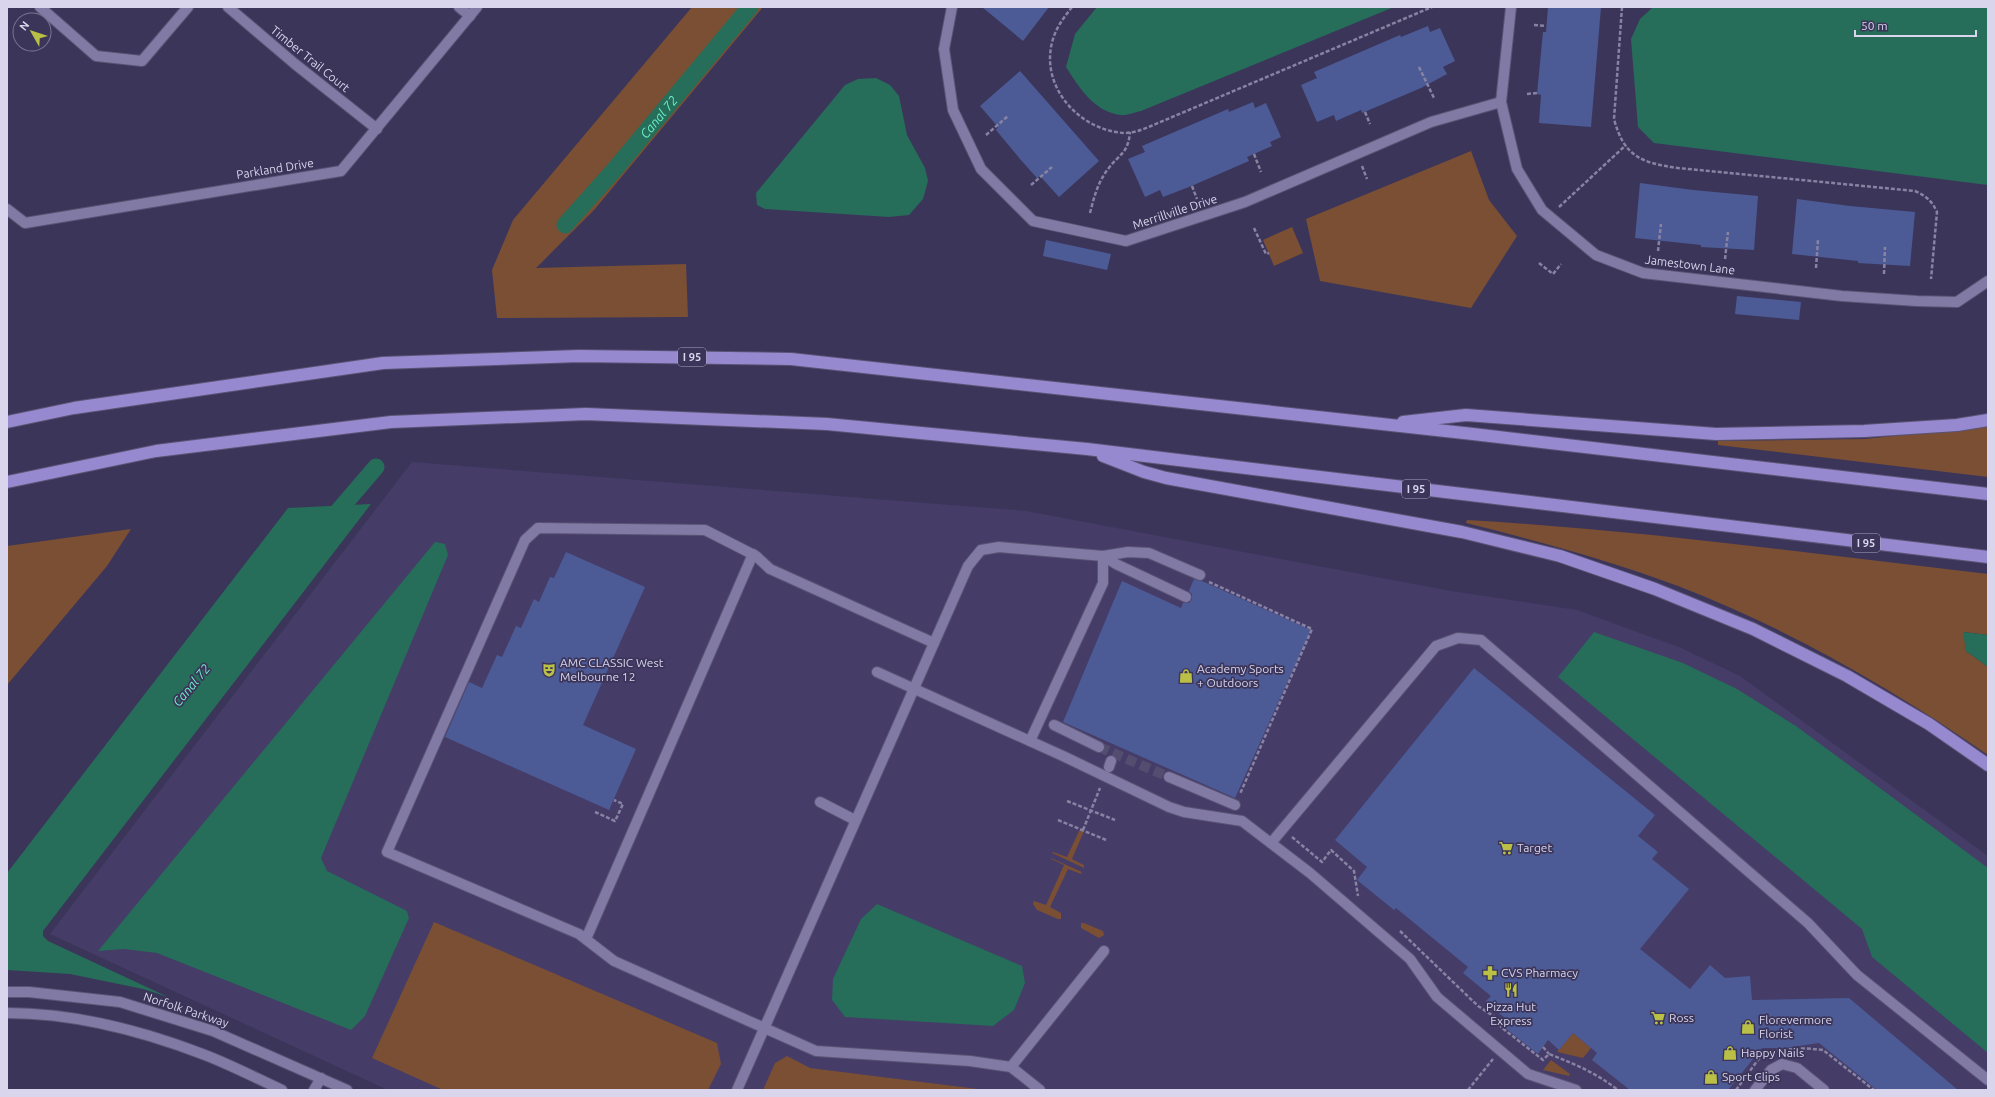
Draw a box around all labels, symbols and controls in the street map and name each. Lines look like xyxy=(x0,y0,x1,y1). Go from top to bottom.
north arrow xyxy=(12,12,52,52)
scale bar xyxy=(1855,12,1976,38)
text: N xyxy=(17,19,31,33)
text: 50 m xyxy=(1861,19,1888,32)
street label: Timber Trail Court xyxy=(268,23,352,94)
water label: Canal 72 xyxy=(637,93,680,141)
street label: Parkland Drive xyxy=(235,156,315,181)
street label: Merrillville Drive xyxy=(1131,192,1219,231)
street label: Jamestown Lane xyxy=(1644,253,1736,276)
road number: I 95 xyxy=(678,348,706,366)
road number: I 95 xyxy=(1402,480,1430,498)
road number: I 95 xyxy=(1852,534,1880,552)
place label: AMC CLASSIC West Melbourne 12 xyxy=(560,656,664,683)
water label: Canal 72 xyxy=(169,661,213,709)
theatre icon: AMC CLASSIC West Melbourne 12 xyxy=(541,662,557,678)
place label: Academy Sports + Outdoors xyxy=(1197,662,1284,689)
shop icon: Academy Sports + Outdoors xyxy=(1178,668,1194,684)
supermarket icon: Target xyxy=(1498,840,1514,856)
place label: Target xyxy=(1517,841,1552,854)
pharmacy icon: CVS Pharmacy xyxy=(1482,965,1498,981)
place label: CVS Pharmacy xyxy=(1501,966,1578,979)
restaurant icon: Pizza Hut Express xyxy=(1503,982,1519,998)
street label: Norfolk Parkway xyxy=(142,990,231,1029)
place label: Pizza Hut Express xyxy=(1486,1000,1536,1027)
supermarket icon: Ross xyxy=(1650,1010,1666,1026)
place label: Ross xyxy=(1669,1011,1694,1024)
place label: Florevermore Florist xyxy=(1759,1013,1832,1040)
shop icon: Florevermore Florist xyxy=(1740,1019,1756,1035)
shop icon: Happy Nails xyxy=(1722,1045,1738,1061)
place label: Happy Nails xyxy=(1741,1046,1804,1059)
shop icon: Sport Clips xyxy=(1703,1069,1719,1085)
place label: Sport Clips xyxy=(1722,1070,1780,1083)

